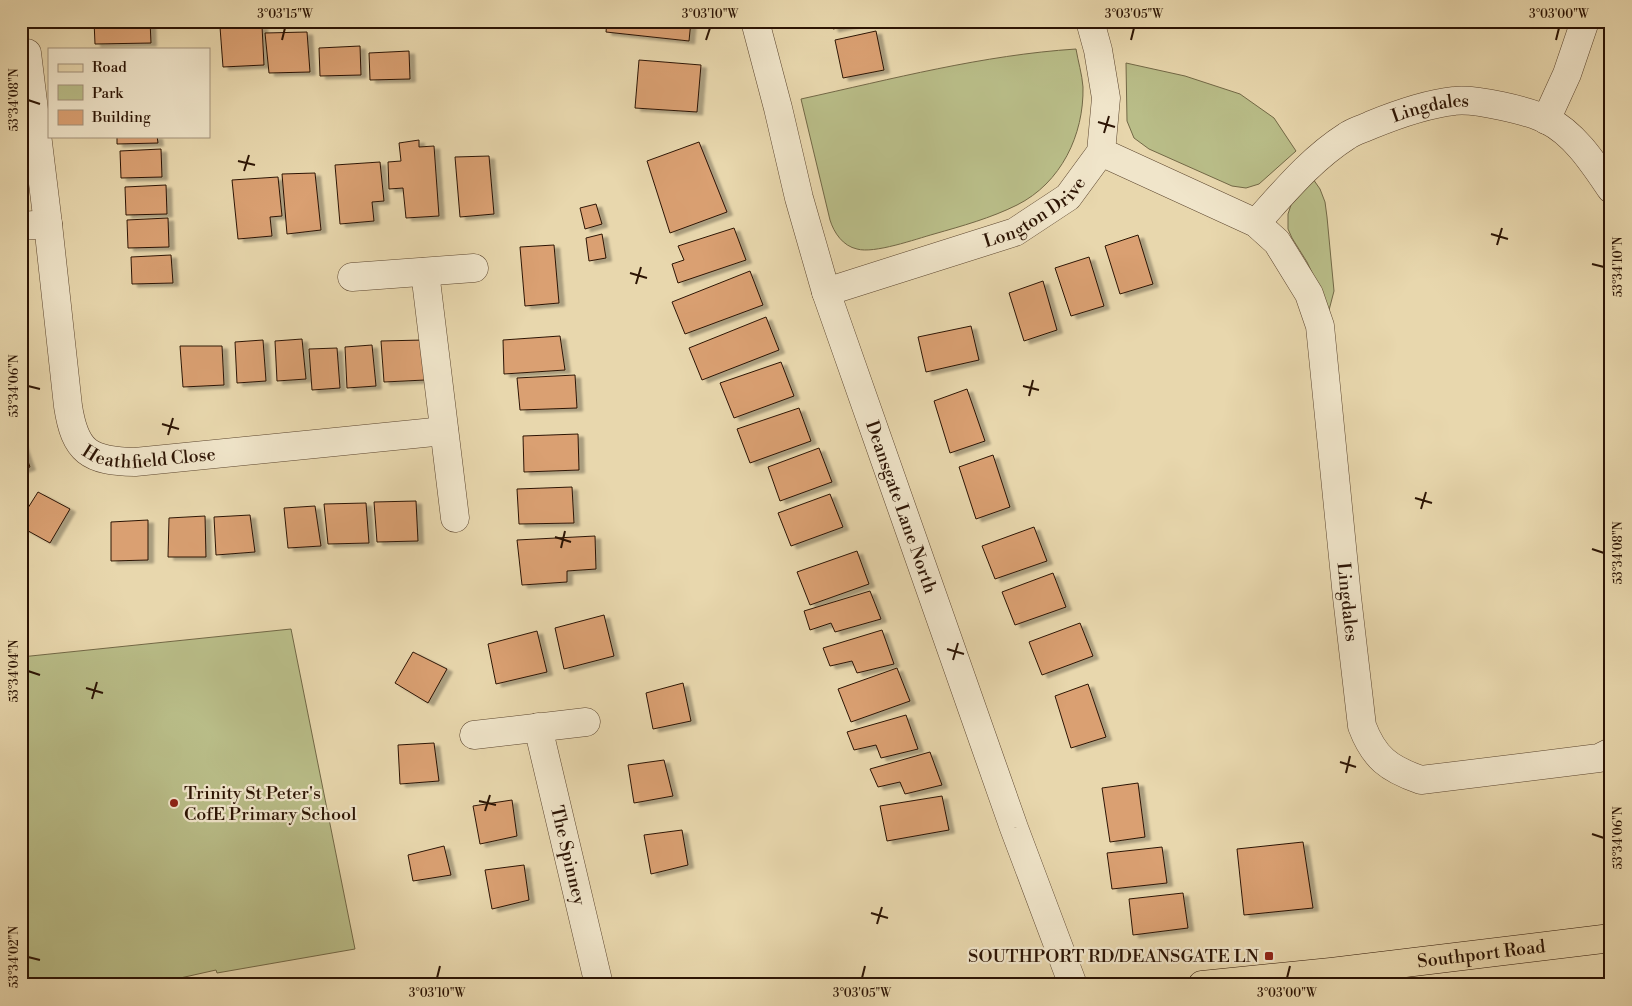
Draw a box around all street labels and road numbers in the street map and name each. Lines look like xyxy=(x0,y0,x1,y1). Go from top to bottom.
street label: Lingdales xyxy=(1388,89,1470,128)
street label: Longton Drive xyxy=(980,172,1091,253)
street label: Deansgate Lane North xyxy=(860,417,942,597)
street label: Heathfield Close xyxy=(78,440,217,474)
street label: Lingdales xyxy=(1332,561,1364,643)
street label: The Spinney xyxy=(545,803,591,908)
street label: Southport Road xyxy=(1416,934,1547,973)

